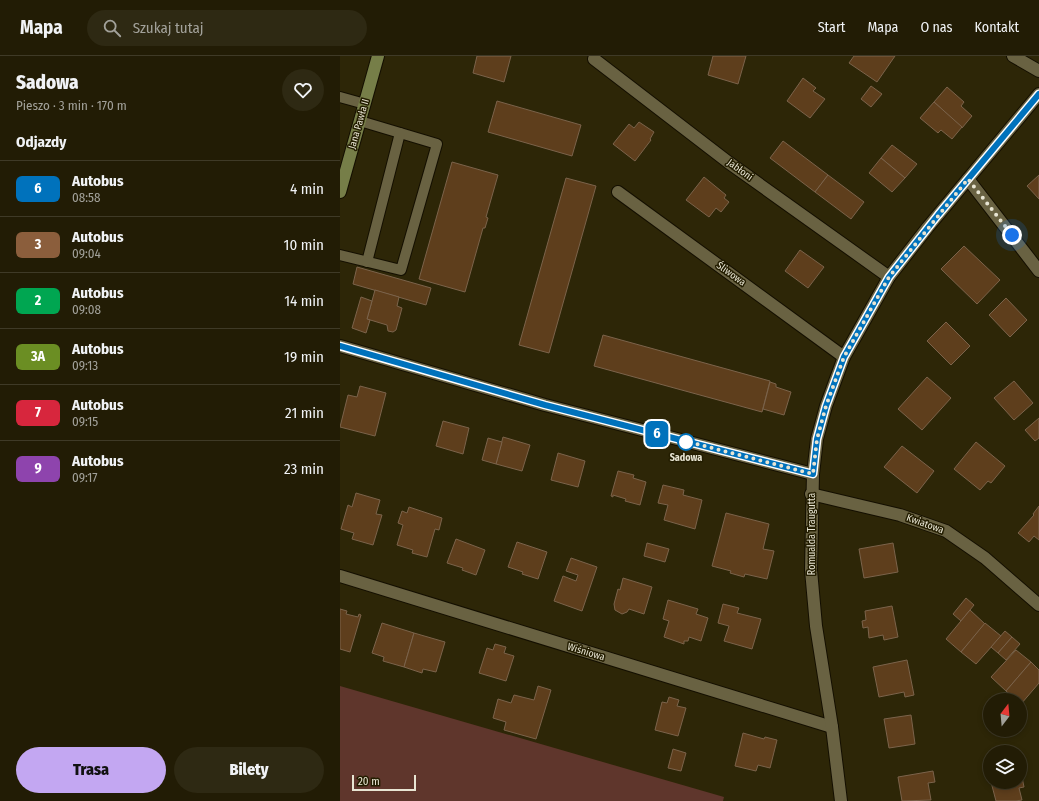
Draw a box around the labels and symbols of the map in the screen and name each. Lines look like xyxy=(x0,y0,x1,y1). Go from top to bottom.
street label: Jana Pawła II xyxy=(346,98,372,150)
street label: Jabłoni xyxy=(725,157,755,183)
your location xyxy=(1002,225,1022,245)
street label: Śliwowa xyxy=(714,258,749,289)
line badge: 6 xyxy=(644,421,670,447)
marker: Sadowa xyxy=(677,433,695,451)
place label: Sadowa xyxy=(670,452,702,464)
street label: Romualda Traugutta xyxy=(806,493,818,575)
street label: Kwiatowa xyxy=(905,512,945,536)
street label: Wiśniowa xyxy=(566,641,606,663)
north arrow xyxy=(983,693,1027,737)
scale bar xyxy=(352,773,416,792)

